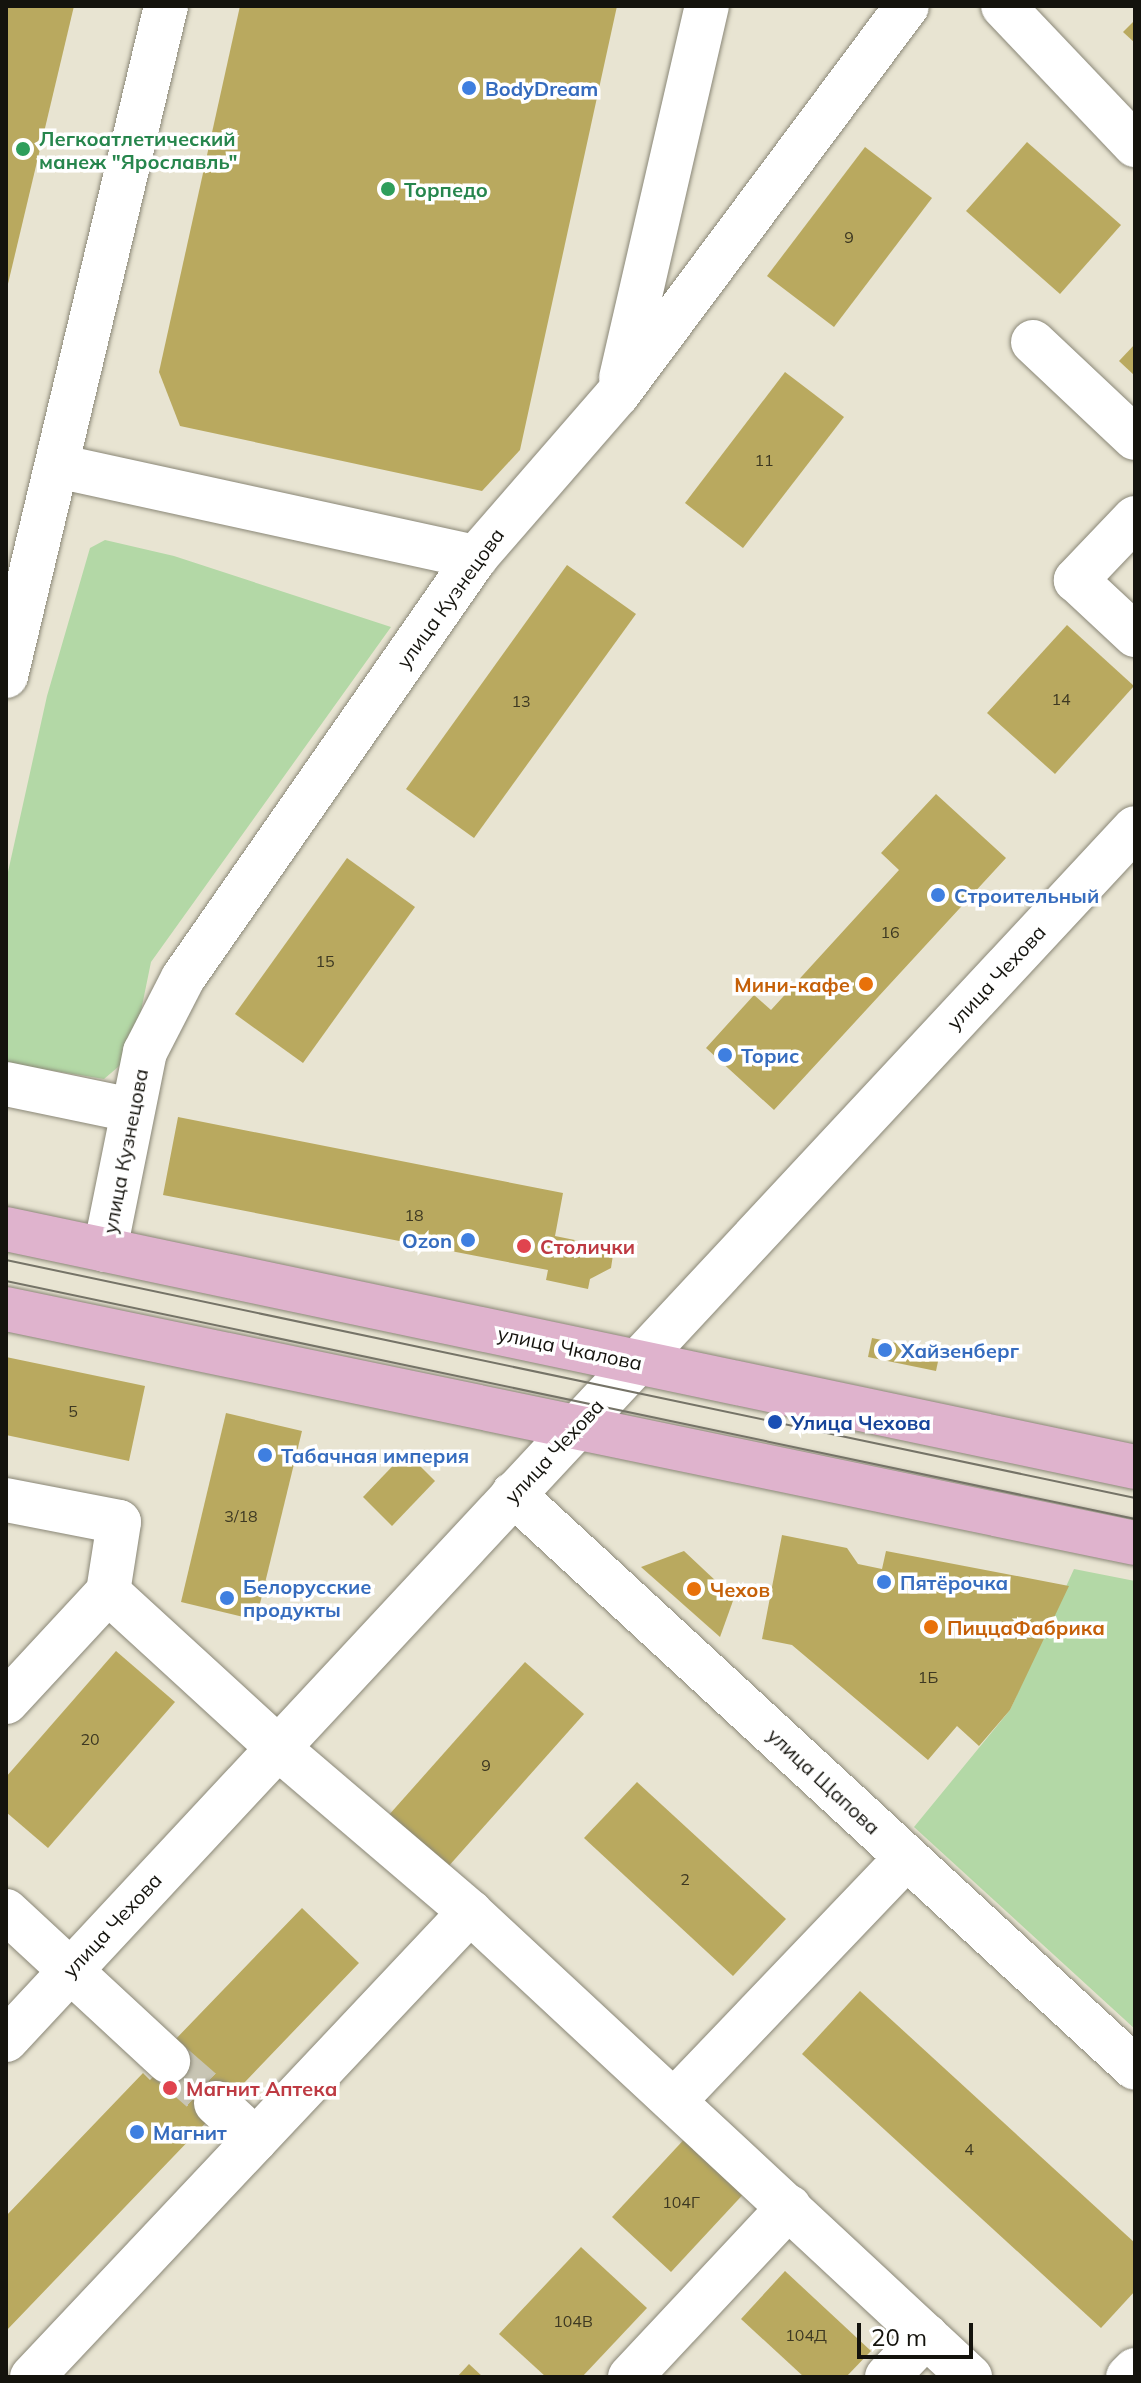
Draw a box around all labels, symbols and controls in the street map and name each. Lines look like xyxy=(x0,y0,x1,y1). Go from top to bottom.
place label: BodyDream xyxy=(485,76,598,100)
marker: BodyDream xyxy=(460,79,478,97)
place label: Легкоатлетический манеж "Ярославль" xyxy=(39,126,238,173)
marker: Легкоатлетический манеж "Ярославль" xyxy=(14,140,32,158)
place label: Торпедо xyxy=(404,177,488,201)
marker: Торпедо xyxy=(379,180,397,198)
house number: 9 xyxy=(844,227,854,247)
house number: 11 xyxy=(754,450,774,470)
street label: улица Кузнецова xyxy=(391,523,509,673)
house number: 14 xyxy=(1051,689,1071,709)
house number: 13 xyxy=(511,691,531,711)
place label: Строительный xyxy=(954,883,1099,907)
marker: Строительный xyxy=(929,886,947,904)
street label: улица Чехова xyxy=(942,920,1050,1034)
house number: 16 xyxy=(880,922,900,942)
house number: 15 xyxy=(315,951,335,971)
place label: Мини-кафе xyxy=(734,972,850,996)
marker: Мини-кафе xyxy=(857,975,875,993)
place label: Торис xyxy=(741,1043,799,1067)
marker: Торис xyxy=(716,1046,734,1064)
street label: улица Кузнецова xyxy=(97,1067,153,1235)
house number: 18 xyxy=(404,1205,424,1225)
place label: Ozon xyxy=(402,1228,452,1252)
marker: Ozon xyxy=(459,1231,477,1249)
place label: Столички xyxy=(540,1234,635,1258)
marker: Столички xyxy=(515,1237,533,1255)
street label: улица Чкалова xyxy=(496,1321,644,1375)
place label: Хайзенберг xyxy=(901,1338,1019,1362)
marker: Хайзенберг xyxy=(876,1341,894,1359)
street label: улица Чехова xyxy=(500,1394,608,1508)
house number: 5 xyxy=(68,1401,78,1421)
place label: Улица Чехова xyxy=(791,1410,931,1434)
marker: Улица Чехова xyxy=(766,1413,784,1431)
place label: Табачная империя xyxy=(281,1443,469,1467)
marker: Табачная империя xyxy=(256,1446,274,1464)
house number: 3/18 xyxy=(224,1506,258,1526)
place label: Пятёрочка xyxy=(900,1570,1008,1594)
marker: Пятёрочка xyxy=(875,1573,893,1591)
place label: Белорусские продукты xyxy=(243,1574,371,1621)
place label: Чехов xyxy=(710,1577,770,1601)
marker: Чехов xyxy=(685,1580,703,1598)
marker: Белорусские продукты xyxy=(218,1589,236,1607)
place label: ПиццаФабрика xyxy=(947,1615,1105,1639)
marker: ПиццаФабрика xyxy=(922,1618,940,1636)
house number: 1Б xyxy=(918,1667,938,1687)
street label: улица Щапова xyxy=(763,1723,885,1839)
house number: 20 xyxy=(80,1729,100,1749)
house number: 9 xyxy=(481,1755,491,1775)
street label: улица Чехова xyxy=(58,1868,166,1982)
house number: 2 xyxy=(680,1869,690,1889)
place label: Магнит Аптека xyxy=(186,2076,337,2100)
marker: Магнит Аптека xyxy=(161,2079,179,2097)
place label: Магнит xyxy=(153,2120,227,2144)
marker: Магнит xyxy=(128,2123,146,2141)
house number: 4 xyxy=(964,2139,974,2159)
house number: 104Г xyxy=(662,2192,700,2212)
scale bar xyxy=(861,2307,977,2357)
house number: 104В xyxy=(553,2311,593,2331)
text: 20 m xyxy=(871,2322,927,2352)
house number: 104Д xyxy=(785,2325,827,2345)

